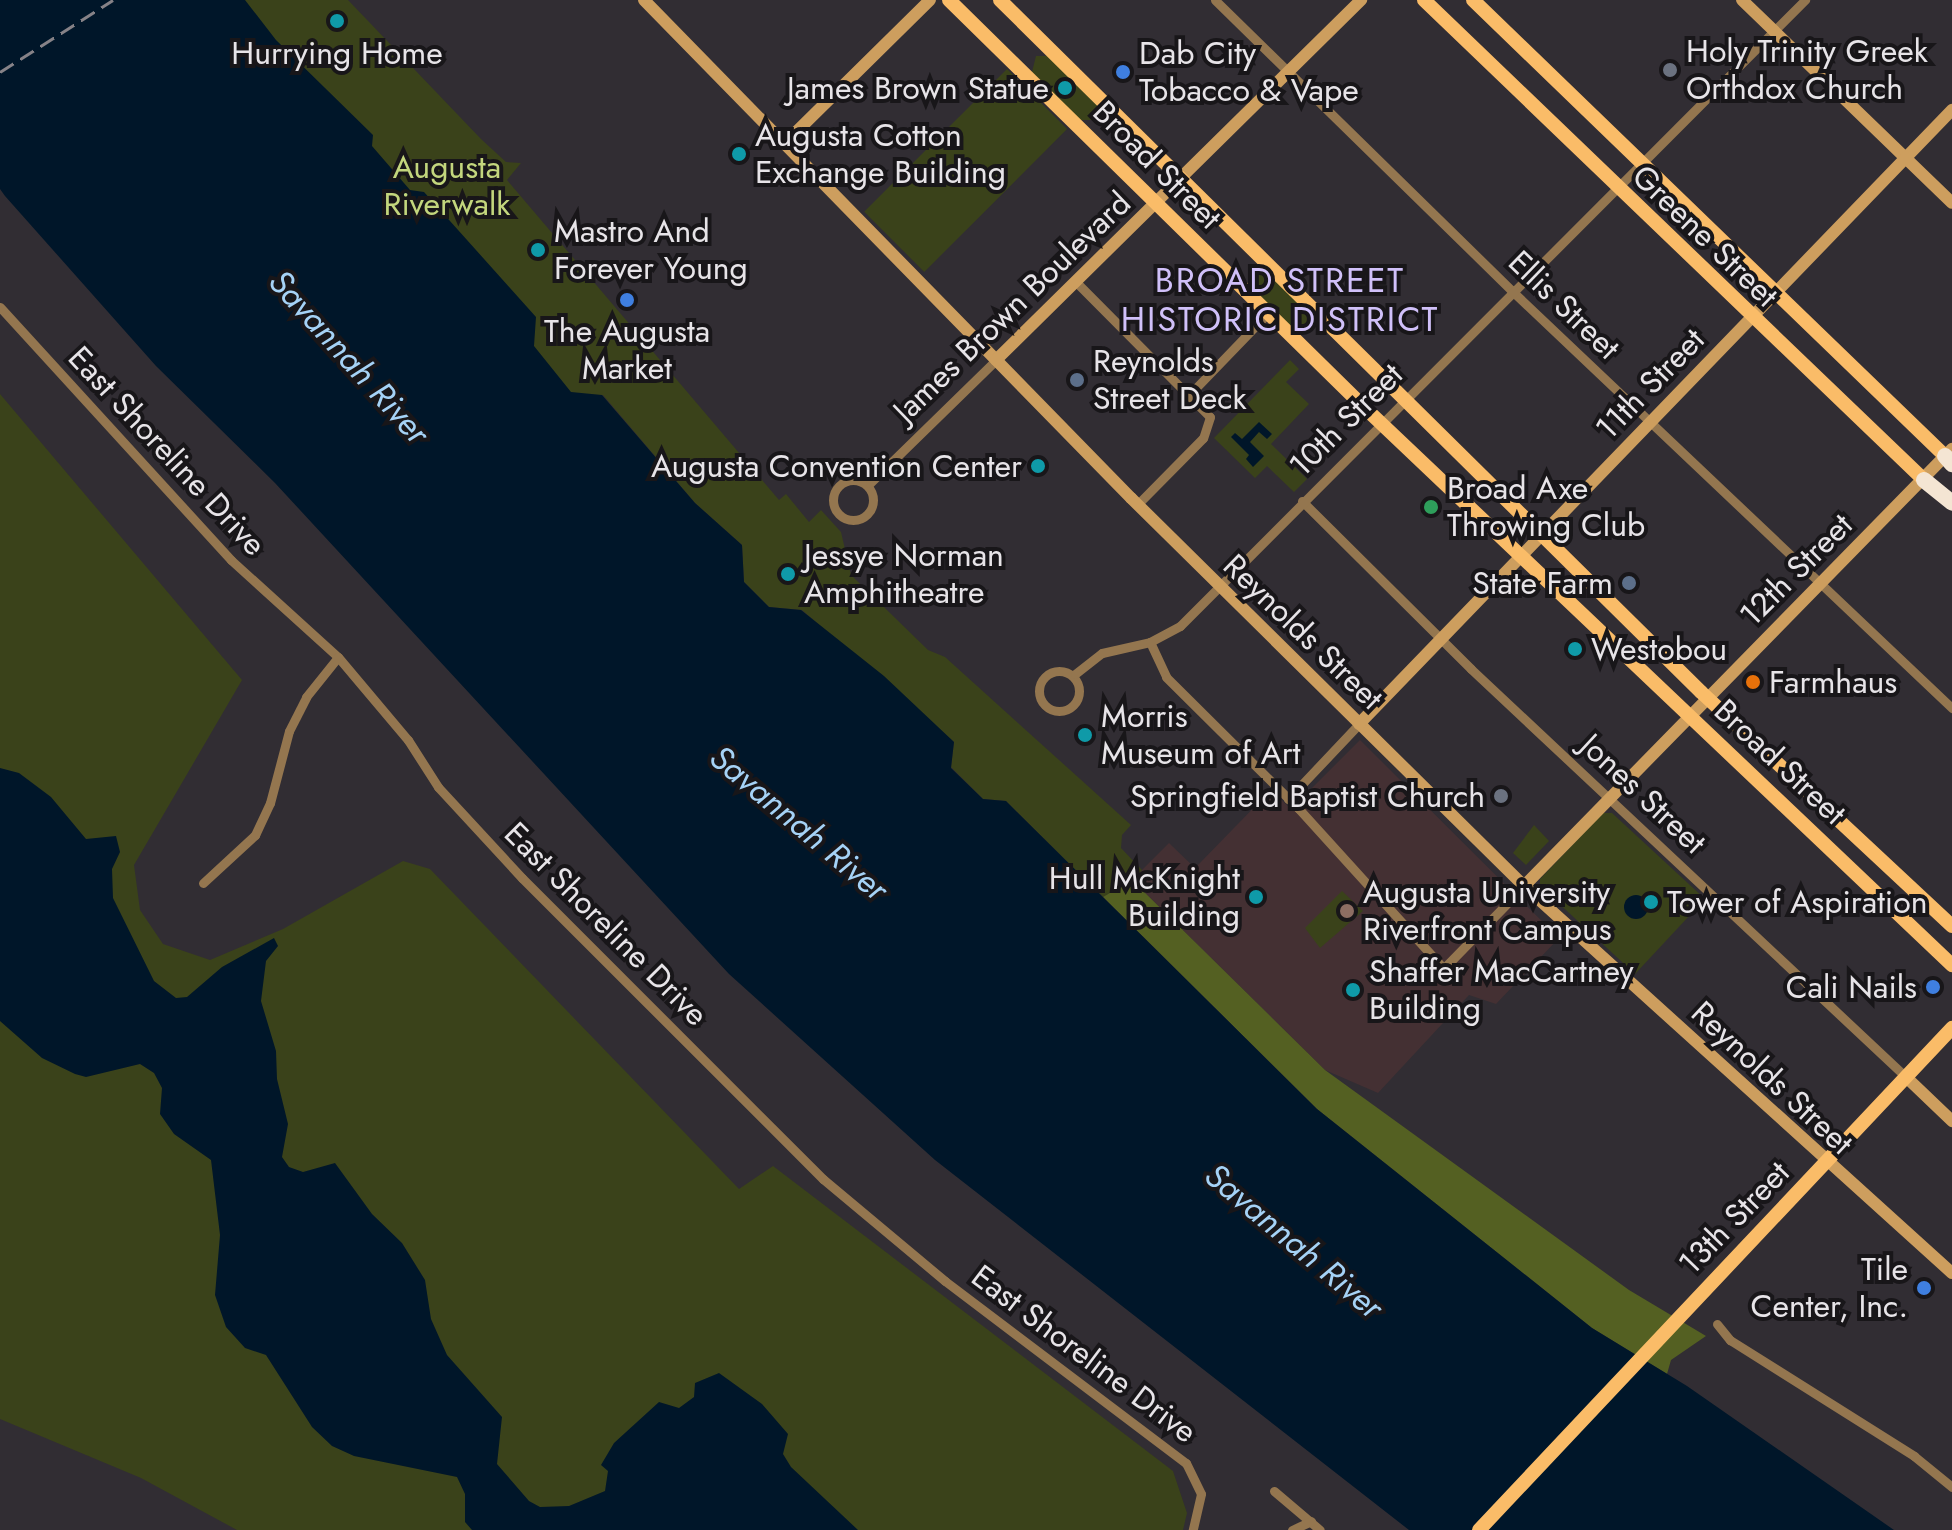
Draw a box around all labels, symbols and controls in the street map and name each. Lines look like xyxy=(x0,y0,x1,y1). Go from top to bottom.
marker: Hurrying Home xyxy=(328,12,346,30)
place label: Holy Trinity Greek Orthdox Church xyxy=(1686,33,1928,108)
place label: Hurrying Home xyxy=(231,34,443,72)
place label: Dab City Tobacco & Vape xyxy=(1139,35,1359,110)
marker: Holy Trinity Greek Orthdox Church xyxy=(1661,61,1679,79)
marker: Dab City Tobacco & Vape xyxy=(1114,63,1132,81)
place label: James Brown Statue xyxy=(787,69,1049,107)
marker: James Brown Statue xyxy=(1056,79,1074,97)
street label: Broad Street xyxy=(1085,93,1229,237)
place label: Augusta Cotton Exchange Building xyxy=(755,117,1006,192)
marker: Augusta Cotton Exchange Building xyxy=(730,145,748,163)
park label: Augusta Riverwalk xyxy=(384,149,510,224)
street label: Greene Street xyxy=(1624,157,1786,315)
street label: James Brown Boulevard xyxy=(885,184,1139,430)
place label: Mastro And Forever Young xyxy=(554,213,748,288)
marker: Mastro And Forever Young xyxy=(529,241,547,259)
street label: Ellis Street xyxy=(1500,243,1628,367)
district label: BROAD STREET HISTORIC DISTRICT xyxy=(1121,260,1439,340)
water label: Savannah River xyxy=(260,261,438,453)
marker: The Augusta Market xyxy=(618,291,636,309)
place label: The Augusta Market xyxy=(544,313,710,388)
street label: 11th Street xyxy=(1588,321,1712,447)
street label: East Shoreline Drive xyxy=(60,339,274,563)
place label: Reynolds Street Deck xyxy=(1093,343,1247,418)
street label: 10th Street xyxy=(1282,356,1410,484)
marker: Reynolds Street Deck xyxy=(1068,371,1086,389)
place label: Augusta Convention Center xyxy=(651,447,1022,485)
marker: Augusta Convention Center xyxy=(1029,457,1047,475)
place label: Broad Axe Throwing Club xyxy=(1447,470,1645,545)
marker: Broad Axe Throwing Club xyxy=(1422,498,1440,516)
street label: 12th Street xyxy=(1732,506,1860,634)
place label: Jessye Norman Amphitheatre xyxy=(804,537,1004,612)
street label: Reynolds Street xyxy=(1215,546,1391,718)
place label: State Farm xyxy=(1472,564,1613,602)
marker: Jessye Norman Amphitheatre xyxy=(779,565,797,583)
marker: State Farm xyxy=(1620,574,1638,592)
place label: Westobou xyxy=(1591,630,1727,668)
marker: Westobou xyxy=(1566,640,1584,658)
place label: Farmhaus xyxy=(1769,663,1897,701)
marker: Farmhaus xyxy=(1744,673,1762,691)
street label: Broad Street xyxy=(1706,692,1854,832)
place label: Morris Museum of Art xyxy=(1101,698,1300,773)
marker: Morris Museum of Art xyxy=(1076,726,1094,744)
street label: Jones Street xyxy=(1572,726,1714,862)
water label: Savannah River xyxy=(701,737,897,909)
place label: Springfield Baptist Church xyxy=(1130,777,1485,815)
marker: Springfield Baptist Church xyxy=(1492,787,1510,805)
street label: East Shoreline Drive xyxy=(496,814,716,1034)
place label: Hull McKnight Building xyxy=(1049,860,1240,935)
place label: Augusta University Riverfront Campus xyxy=(1363,874,1612,949)
place label: Tower of Aspiration xyxy=(1667,883,1927,921)
marker: Hull McKnight Building xyxy=(1247,888,1265,906)
marker: Tower of Aspiration xyxy=(1642,893,1660,911)
marker: Augusta University Riverfront Campus xyxy=(1338,902,1356,920)
place label: Shaffer MacCartney Building xyxy=(1369,953,1634,1028)
place label: Cali Nails xyxy=(1786,968,1917,1006)
marker: Cali Nails xyxy=(1924,978,1942,996)
marker: Shaffer MacCartney Building xyxy=(1344,981,1362,999)
street label: Reynolds Street xyxy=(1683,993,1861,1163)
street label: 13th Street xyxy=(1671,1153,1797,1283)
water label: Savannah River xyxy=(1196,1155,1392,1327)
place label: Tile Center, Inc. xyxy=(1751,1251,1908,1326)
street label: East Shoreline Drive xyxy=(964,1257,1204,1451)
marker: Tile Center, Inc. xyxy=(1915,1279,1933,1297)

